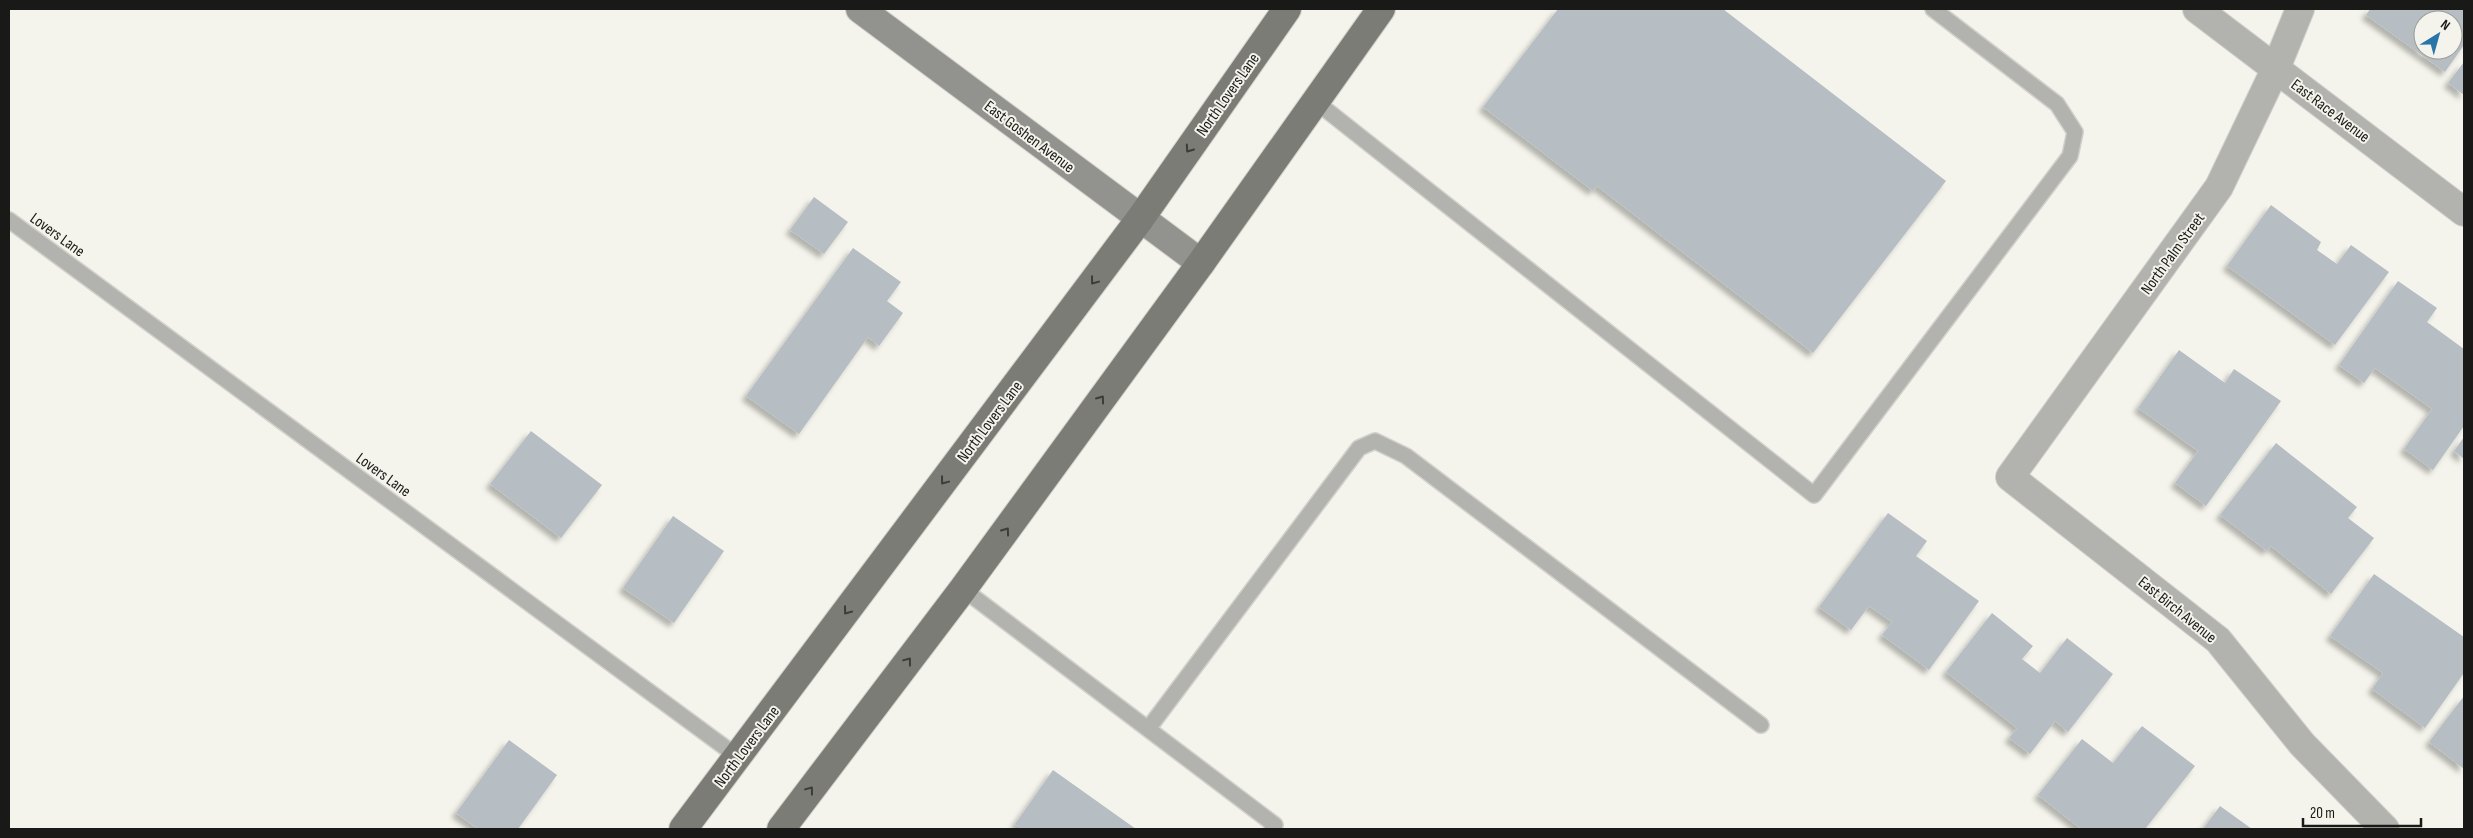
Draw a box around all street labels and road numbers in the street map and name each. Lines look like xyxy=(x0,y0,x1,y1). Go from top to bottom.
street label: North Lovers Lane xyxy=(1193,50,1264,140)
street label: East Race Avenue xyxy=(2287,75,2373,147)
street label: East Goshen Avenue xyxy=(980,97,1078,177)
street label: Lovers Lane xyxy=(26,209,88,261)
street label: North Palm Street xyxy=(2137,209,2209,298)
street label: North Lovers Lane xyxy=(954,378,1027,466)
street label: Lovers Lane xyxy=(352,449,414,501)
street label: East Birch Avenue xyxy=(2134,573,2220,647)
street label: North Lovers Lane xyxy=(711,703,784,791)

